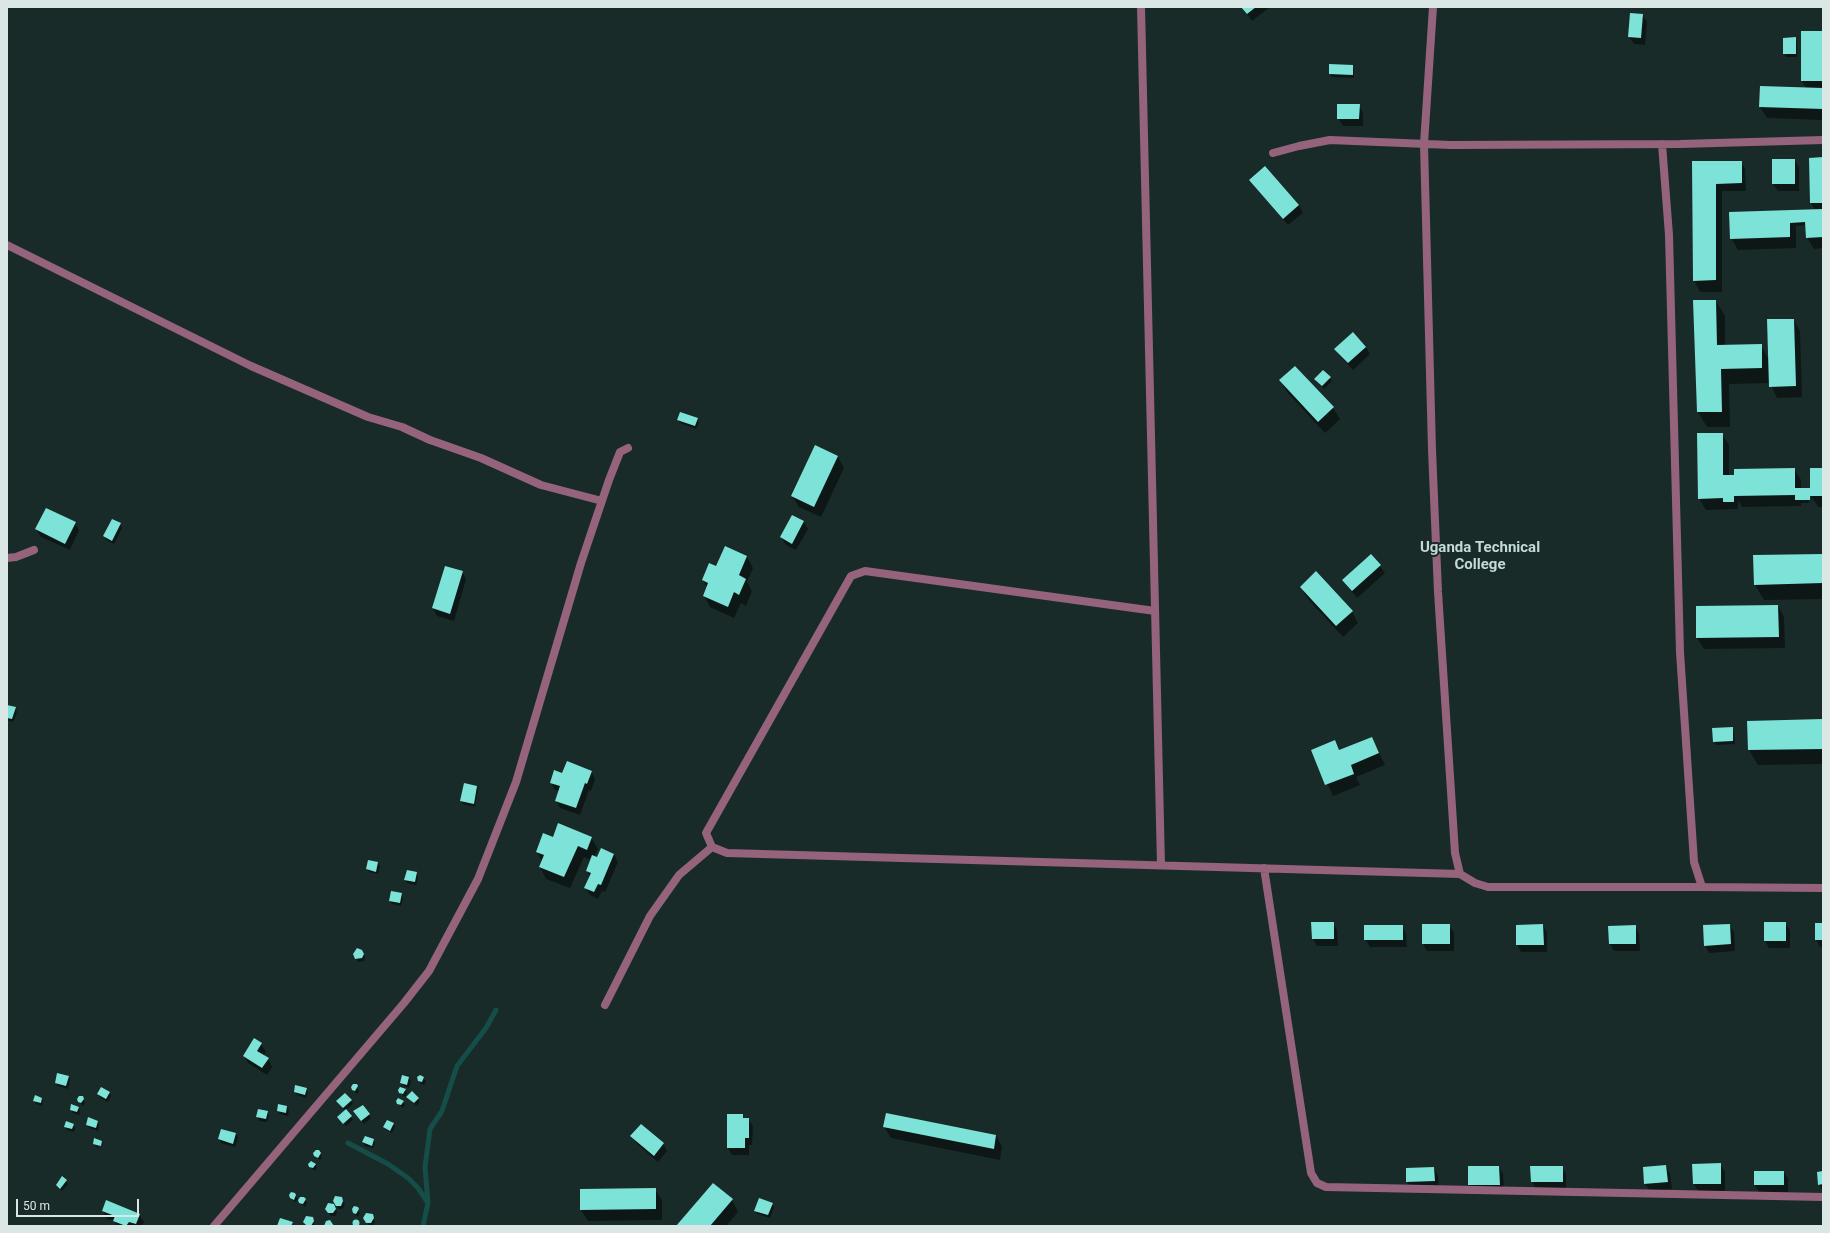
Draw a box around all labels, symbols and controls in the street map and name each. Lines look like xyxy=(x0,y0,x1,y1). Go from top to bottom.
district label: Uganda Technical College xyxy=(1420,539,1540,574)
scale bar xyxy=(18,1191,141,1217)
text: 50 m xyxy=(23,1199,50,1213)

